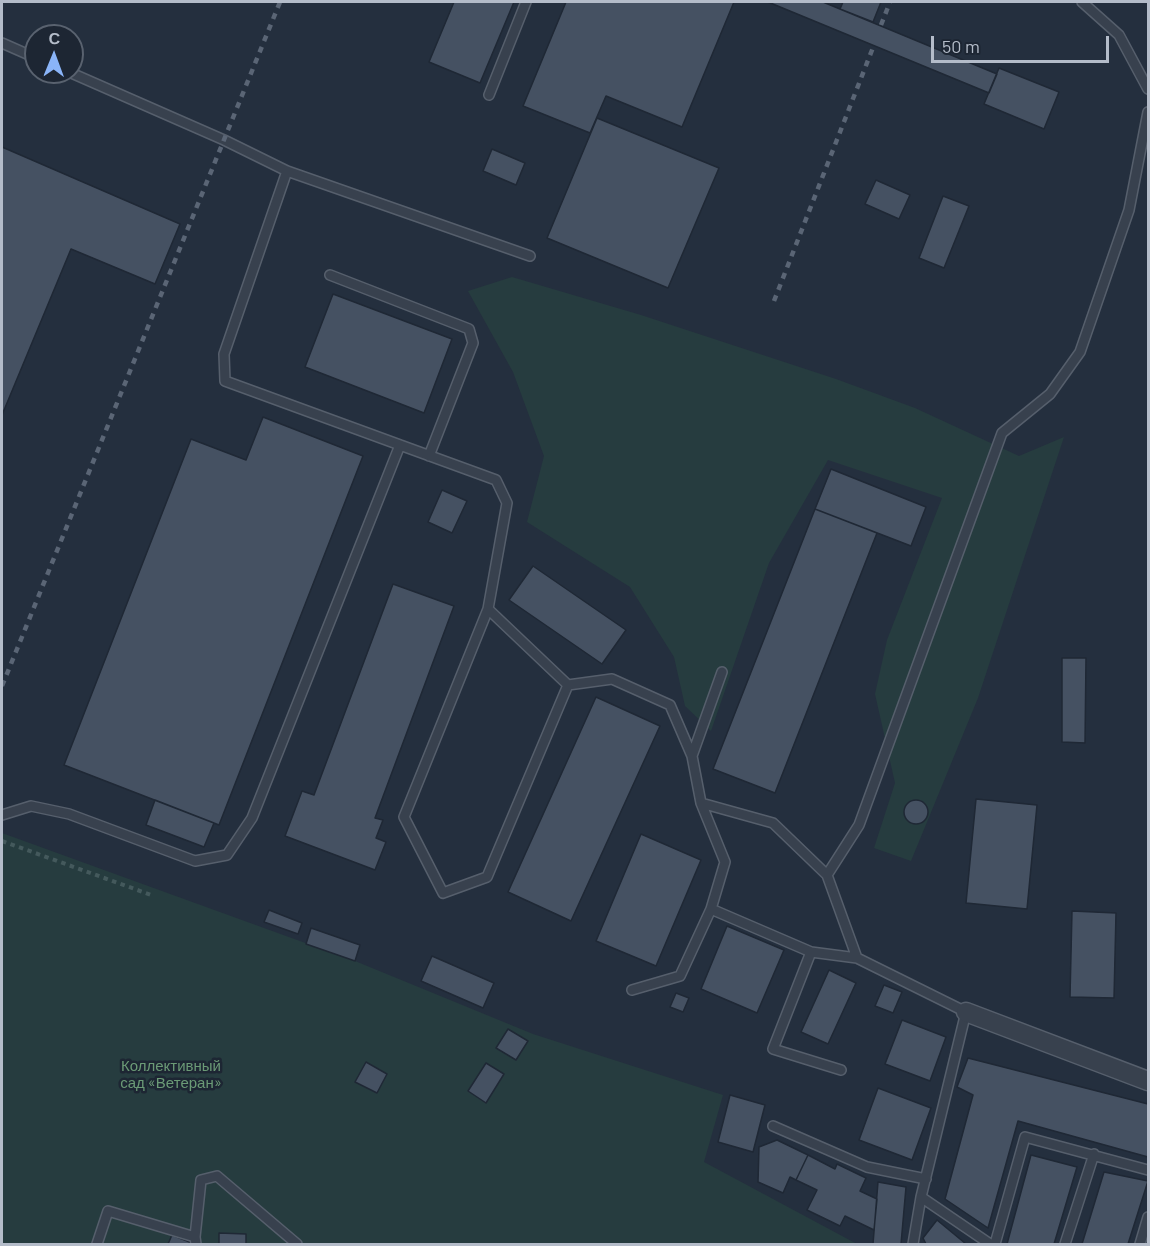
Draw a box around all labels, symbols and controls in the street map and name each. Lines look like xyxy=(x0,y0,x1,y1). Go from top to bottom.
north arrow xyxy=(24,24,84,84)
scale bar xyxy=(934,24,1112,62)
text: С xyxy=(48,28,60,47)
text: 50 m xyxy=(942,35,980,57)
park label: Коллективный сад «Ветеран» xyxy=(120,1057,222,1092)

